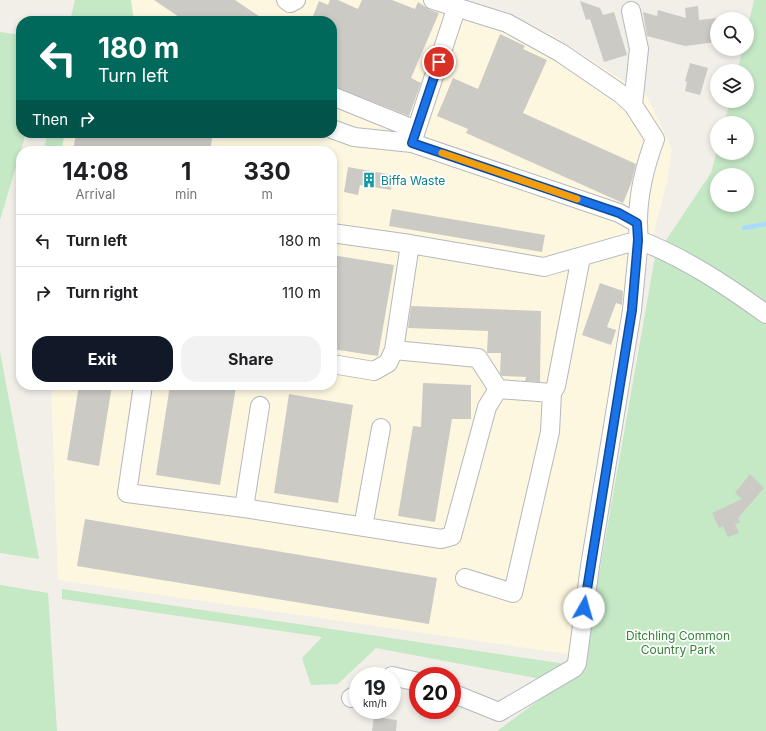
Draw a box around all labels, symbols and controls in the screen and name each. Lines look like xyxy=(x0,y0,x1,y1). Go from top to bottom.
map controls xyxy=(710,12,754,212)
button: search xyxy=(710,12,754,56)
text: 180 m xyxy=(98,31,179,65)
icon: left xyxy=(32,32,84,84)
pin xyxy=(422,45,456,79)
icon: arrive xyxy=(428,51,450,73)
button: layers xyxy=(710,64,754,108)
text: Turn left xyxy=(98,65,168,86)
icon: right xyxy=(76,108,98,130)
text: Then xyxy=(32,110,68,129)
button: + xyxy=(710,116,754,160)
text: 14:08 xyxy=(62,157,129,186)
text: 1 xyxy=(181,157,191,186)
text: 330 xyxy=(244,157,291,186)
button: − xyxy=(710,168,754,212)
building icon: Biffa Waste xyxy=(360,171,378,189)
place label: Biffa Waste xyxy=(381,173,445,188)
text: Arrival xyxy=(75,186,116,202)
text: min xyxy=(175,186,197,202)
text: m xyxy=(261,186,273,202)
icon: left xyxy=(32,230,54,252)
text: Turn left xyxy=(66,231,127,250)
text: 180 m xyxy=(279,231,321,250)
icon: right xyxy=(32,282,54,304)
text: Turn right xyxy=(66,283,138,302)
text: 110 m xyxy=(282,283,321,302)
button: Exit xyxy=(32,336,173,382)
button: Share xyxy=(181,336,321,382)
position arrow xyxy=(563,587,605,629)
park label: Ditchling Common Country Park xyxy=(626,628,730,657)
speed limit sign: 20 xyxy=(409,667,461,719)
text: 19 xyxy=(364,676,386,700)
text: km/h xyxy=(363,697,387,709)

